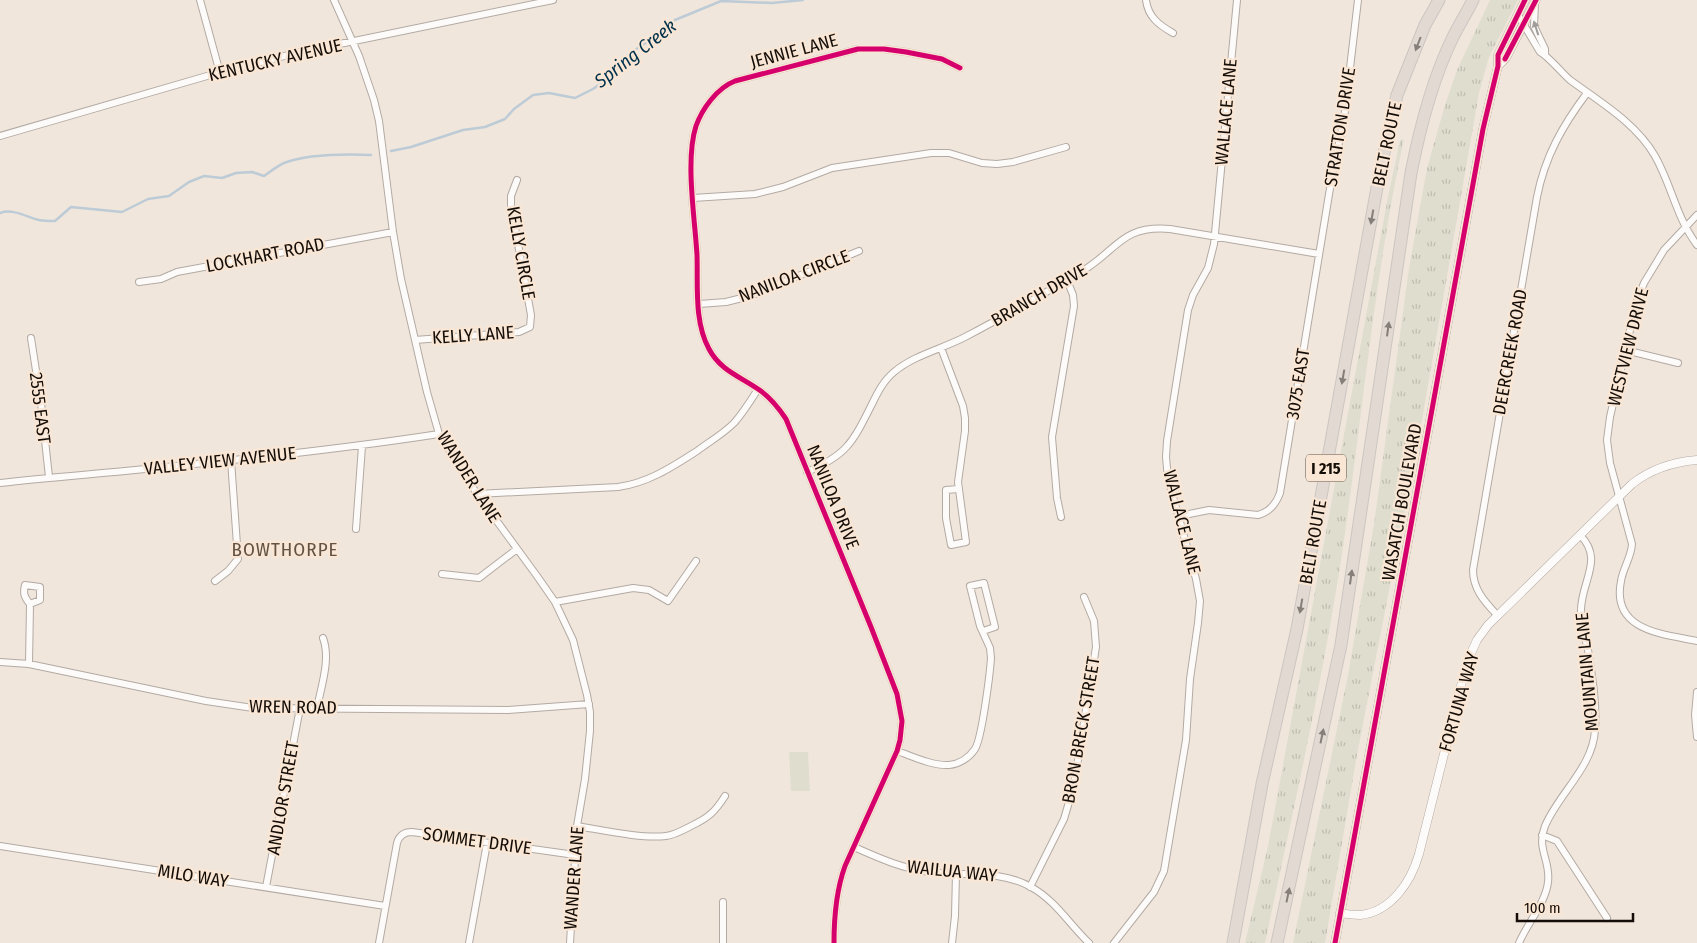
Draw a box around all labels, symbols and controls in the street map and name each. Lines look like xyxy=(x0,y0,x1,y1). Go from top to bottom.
water label: Spring Creek xyxy=(589,14,681,93)
one-way arrow xyxy=(1532,21,1539,36)
street label: JENNIE LANE xyxy=(748,29,840,73)
street label: KENTUCKY AVENUE xyxy=(206,34,344,86)
one-way arrow xyxy=(1413,37,1421,51)
street label: WALLACE LANE xyxy=(1210,58,1242,166)
street label: STRATTON DRIVE xyxy=(1320,66,1360,188)
street label: BELT ROUTE xyxy=(1367,100,1407,188)
street label: KELLY CIRCLE xyxy=(502,205,540,301)
one-way arrow xyxy=(1367,210,1375,226)
street label: LOCKHART ROAD xyxy=(204,233,326,277)
street label: NANILOA CIRCLE xyxy=(735,245,853,307)
street label: BRANCH DRIVE xyxy=(987,259,1091,331)
street label: WESTVIEW DRIVE xyxy=(1603,286,1653,408)
street label: DEERCREEK ROAD xyxy=(1488,287,1532,417)
street label: KELLY LANE xyxy=(431,321,515,349)
one-way arrow xyxy=(1384,321,1392,337)
street label: 3075 EAST xyxy=(1282,346,1315,421)
one-way arrow xyxy=(1338,370,1346,386)
street label: 2555 EAST xyxy=(25,371,55,446)
street label: WASATCH BOULEVARD xyxy=(1377,422,1427,582)
street label: WANDER LANE xyxy=(432,427,506,527)
street label: VALLEY VIEW AVENUE xyxy=(143,442,297,480)
street label: NANILOA DRIVE xyxy=(802,442,864,552)
road number: I 215 xyxy=(1306,454,1346,482)
street label: WALLACE LANE xyxy=(1158,468,1206,576)
street label: BELT ROUTE xyxy=(1295,498,1331,586)
district label: BOWTHORPE xyxy=(231,538,339,561)
one-way arrow xyxy=(1348,568,1356,584)
one-way arrow xyxy=(1297,598,1305,614)
street label: MOUNTAIN LANE xyxy=(1571,612,1603,732)
street label: FORTUNA WAY xyxy=(1434,649,1484,754)
street label: BRON BRECK STREET xyxy=(1057,654,1105,805)
street label: WREN ROAD xyxy=(249,695,337,719)
one-way arrow xyxy=(1318,728,1326,744)
street label: ANDLOR STREET xyxy=(262,739,304,857)
street label: SOMMET DRIVE xyxy=(421,823,533,859)
street label: WANDER LANE xyxy=(559,826,589,930)
street label: WAILUA WAY xyxy=(906,855,998,887)
street label: MILO WAY xyxy=(156,860,230,892)
one-way arrow xyxy=(1284,887,1292,903)
scale bar xyxy=(1517,890,1633,922)
text: 100 m xyxy=(1524,899,1561,917)

